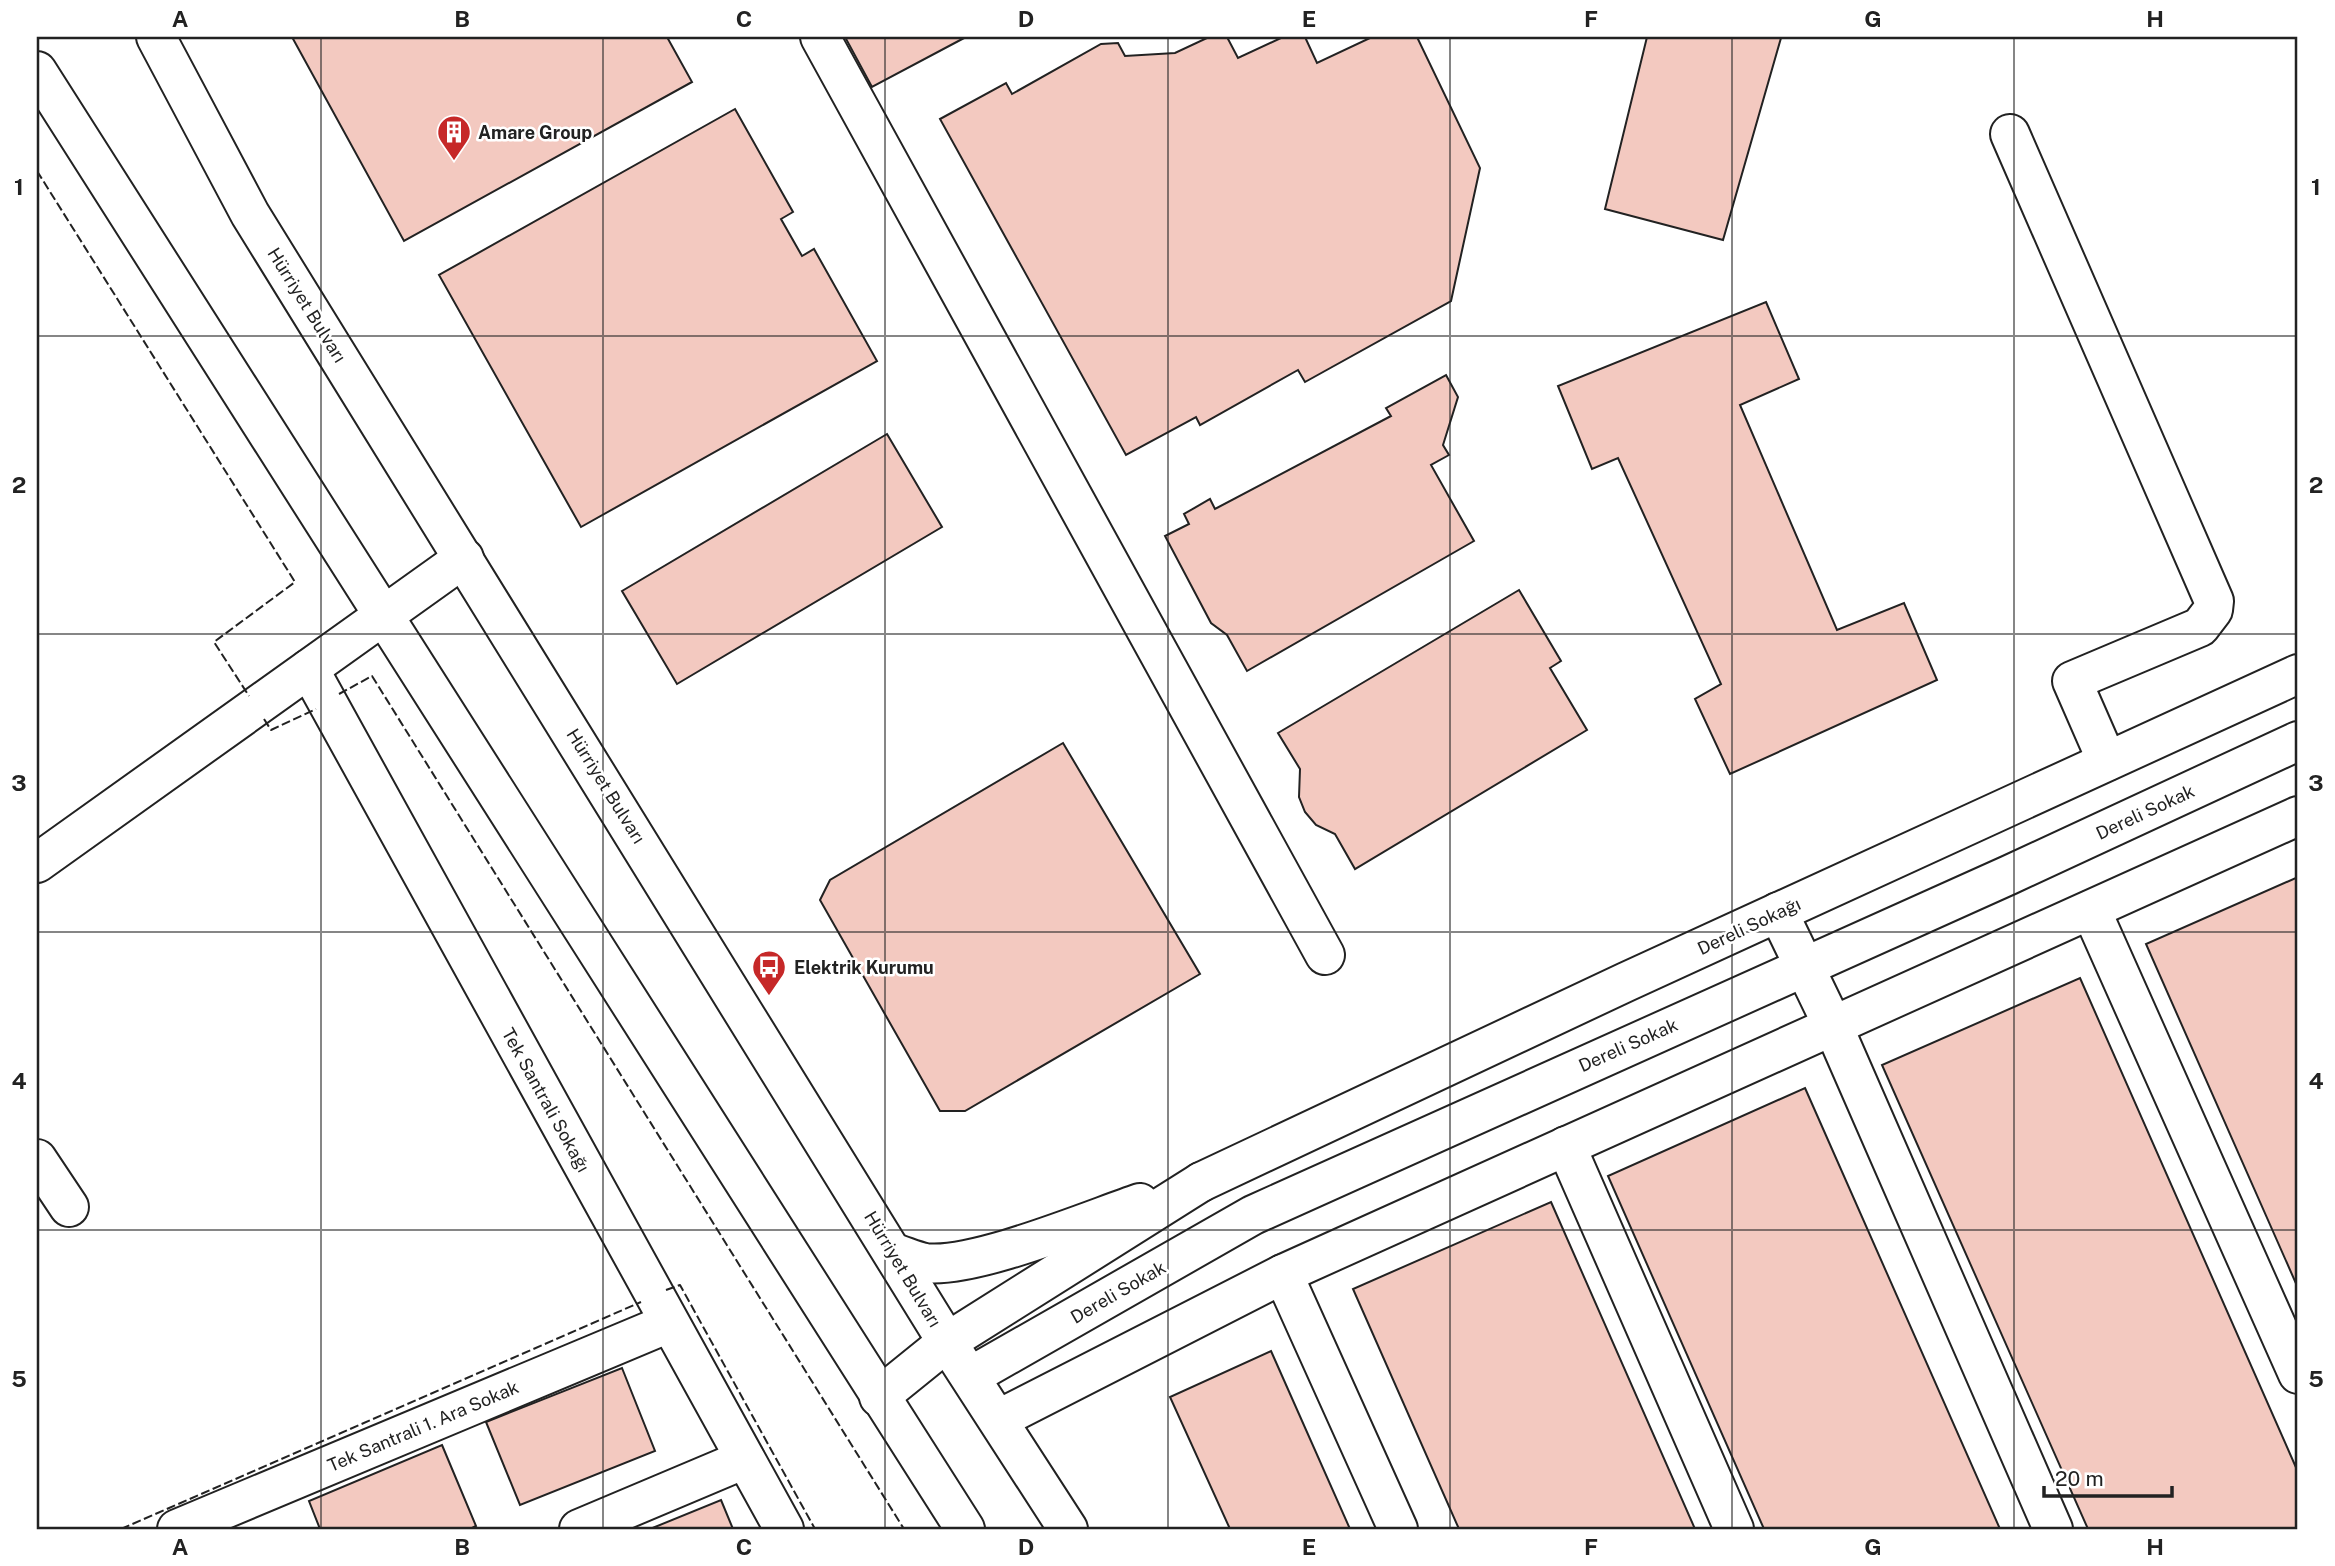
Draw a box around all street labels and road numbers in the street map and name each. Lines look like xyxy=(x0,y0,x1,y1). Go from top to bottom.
street label: Hürriyet Bulvarı xyxy=(263,244,351,366)
street label: Hürriyet Bulvarı xyxy=(562,725,650,847)
street label: Dereli Sokak xyxy=(2092,780,2198,844)
street label: Dereli Sokağı xyxy=(1694,893,1804,959)
street label: Dereli Sokak xyxy=(1575,1014,1681,1076)
street label: Tek Santrali Sokağı xyxy=(498,1024,594,1176)
street label: Hürriyet Bulvarı xyxy=(860,1207,946,1331)
street label: Dereli Sokak xyxy=(1067,1256,1169,1328)
street label: Tek Santrali 1. Ara Sokak xyxy=(324,1376,522,1476)

